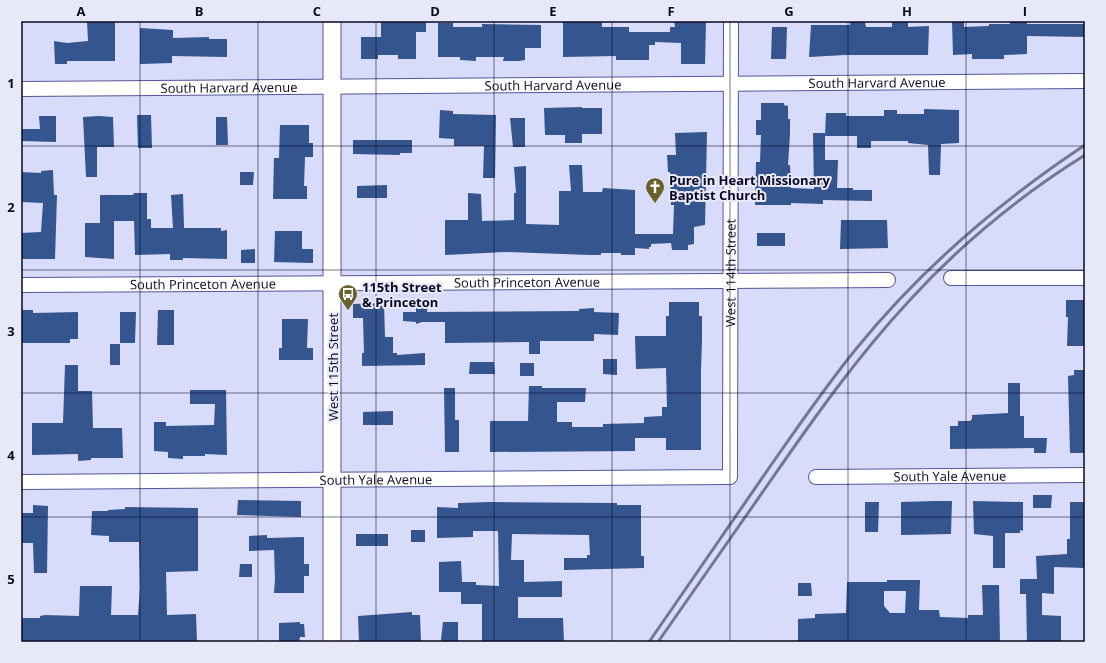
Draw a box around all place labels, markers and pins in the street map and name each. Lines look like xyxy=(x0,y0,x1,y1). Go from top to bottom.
place label: Pure in Heart Missionary Baptist Church xyxy=(669,171,830,204)
church icon: Pure in Heart Missionary Baptist Church xyxy=(644,176,666,204)
place label: 115th Street & Princeton xyxy=(362,278,442,311)
bus stop icon: 115th Street & Princeton xyxy=(337,283,359,311)

